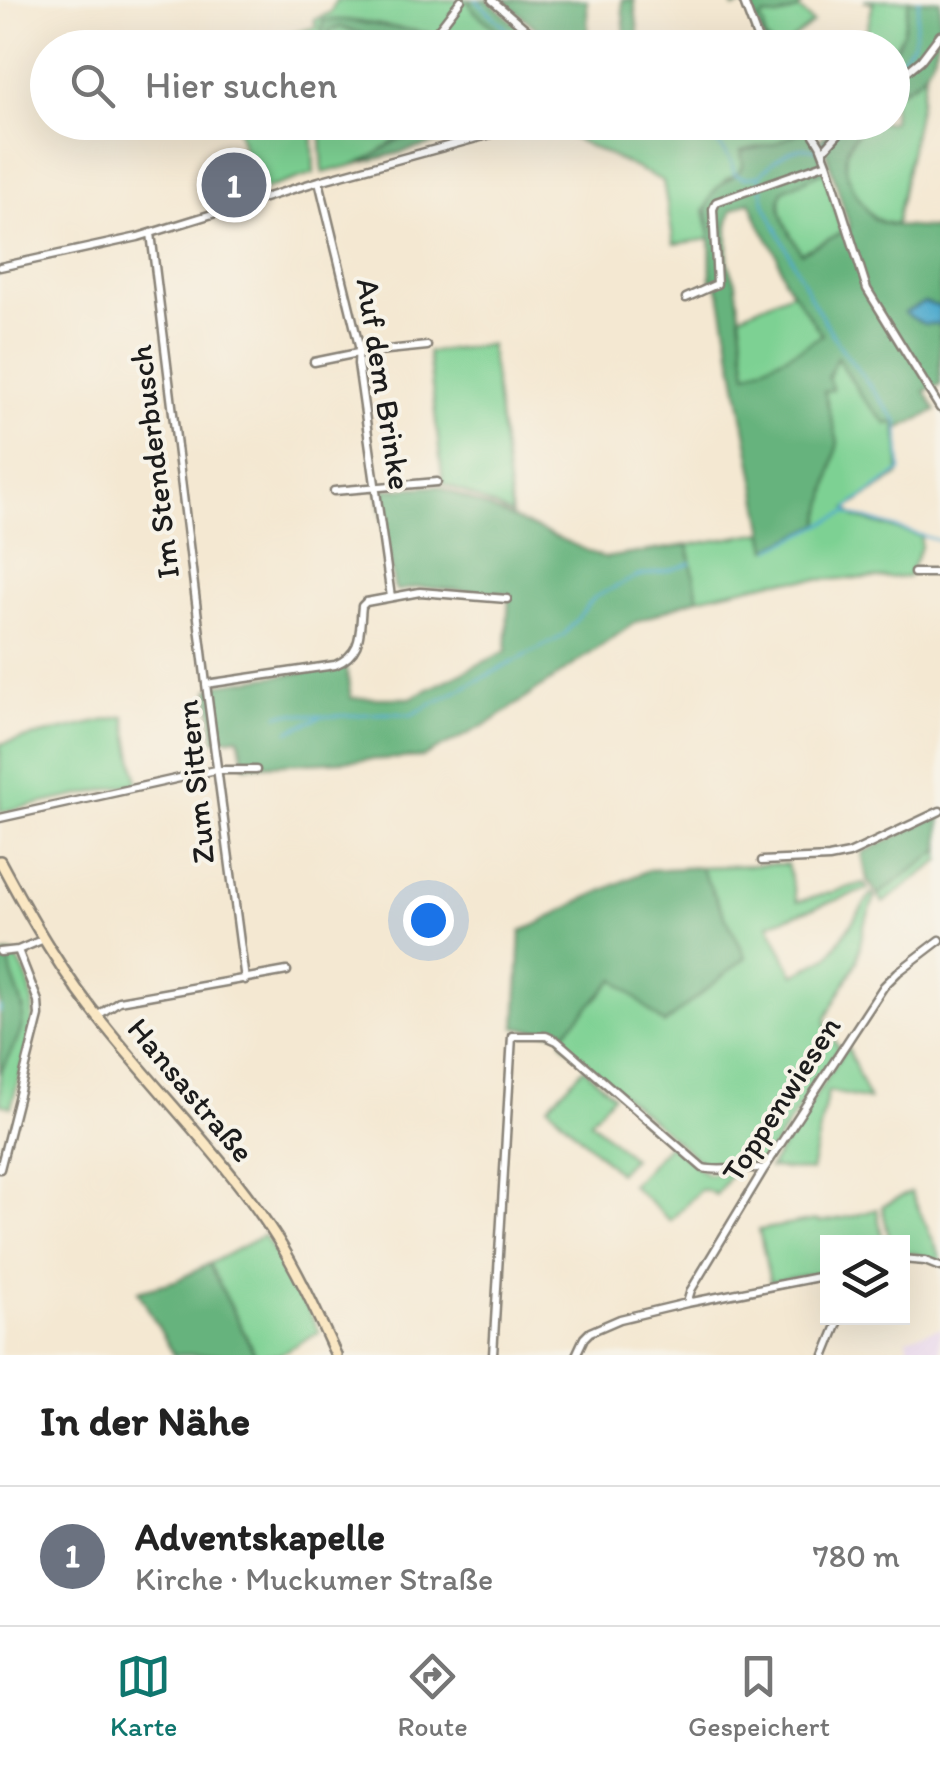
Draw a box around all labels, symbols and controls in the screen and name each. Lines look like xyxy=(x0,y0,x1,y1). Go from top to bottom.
search box xyxy=(30,30,910,140)
icon: search xyxy=(65,58,120,113)
text: Hier suchen xyxy=(145,62,337,108)
pin: 1 xyxy=(202,148,266,222)
street label: Auf dem Brinke xyxy=(349,275,419,493)
street label: Im Stenderbusch xyxy=(121,343,187,581)
street label: Zum Sittern xyxy=(168,698,222,866)
your location xyxy=(403,895,454,946)
street label: Toppenwiesen xyxy=(713,1009,849,1189)
street label: Hansastraße xyxy=(120,1010,262,1170)
map controls xyxy=(820,1235,910,1325)
button: layers xyxy=(820,1235,910,1325)
text: In der Nähe xyxy=(40,1395,250,1446)
text: Adventskapelle xyxy=(135,1514,385,1560)
text: 1 xyxy=(65,1537,80,1575)
text: 780 m xyxy=(813,1537,900,1575)
text: Kirche · Muckumer Straße xyxy=(135,1560,493,1598)
tab: Karte xyxy=(110,1649,177,1743)
tab: Route xyxy=(397,1649,468,1743)
tab: Gespeichert xyxy=(688,1649,830,1743)

